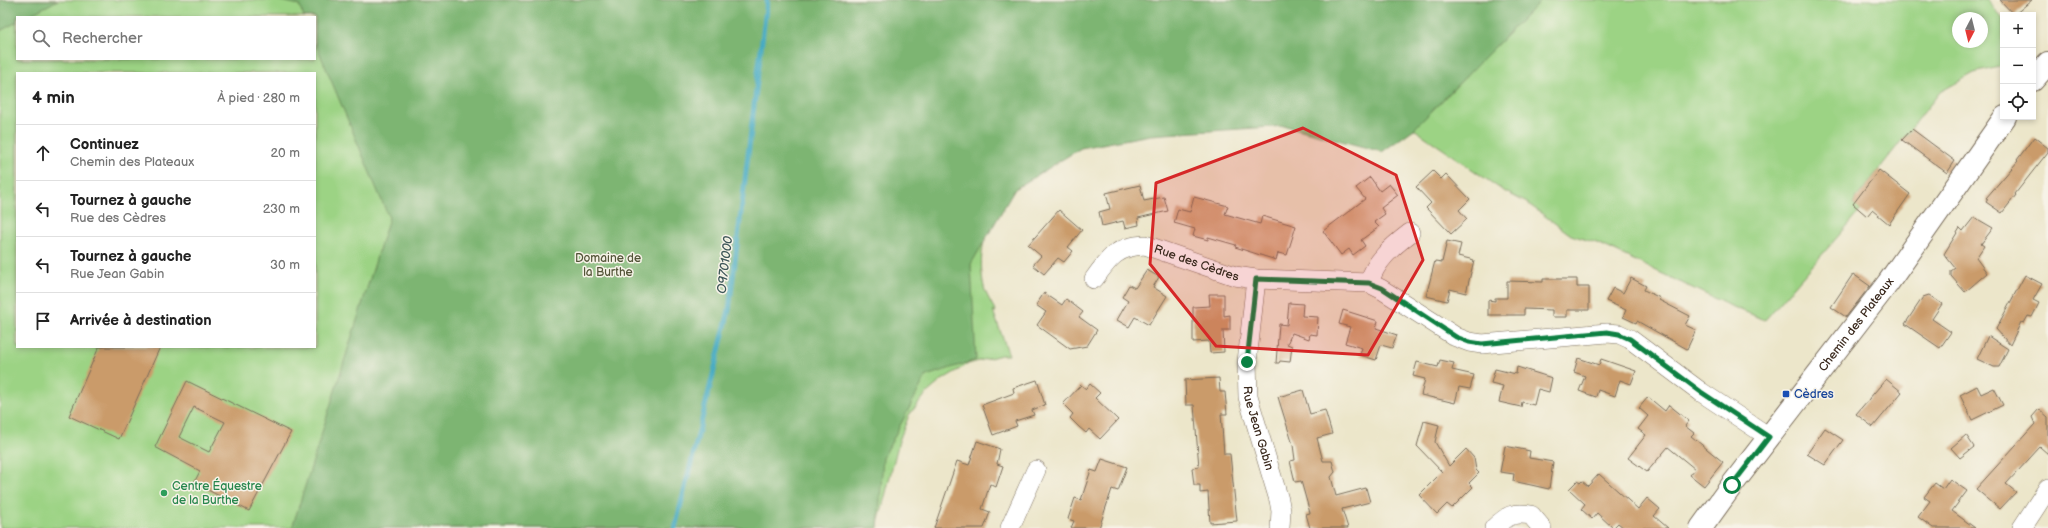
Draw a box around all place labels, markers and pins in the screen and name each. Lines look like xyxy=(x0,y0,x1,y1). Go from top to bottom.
place label: Cèdres xyxy=(1794,387,1834,402)
marker: Cèdres xyxy=(1781,389,1791,399)
place label: Centre Équestre de la Burthe xyxy=(172,478,262,508)
marker: Centre Équestre de la Burthe xyxy=(159,488,169,498)

